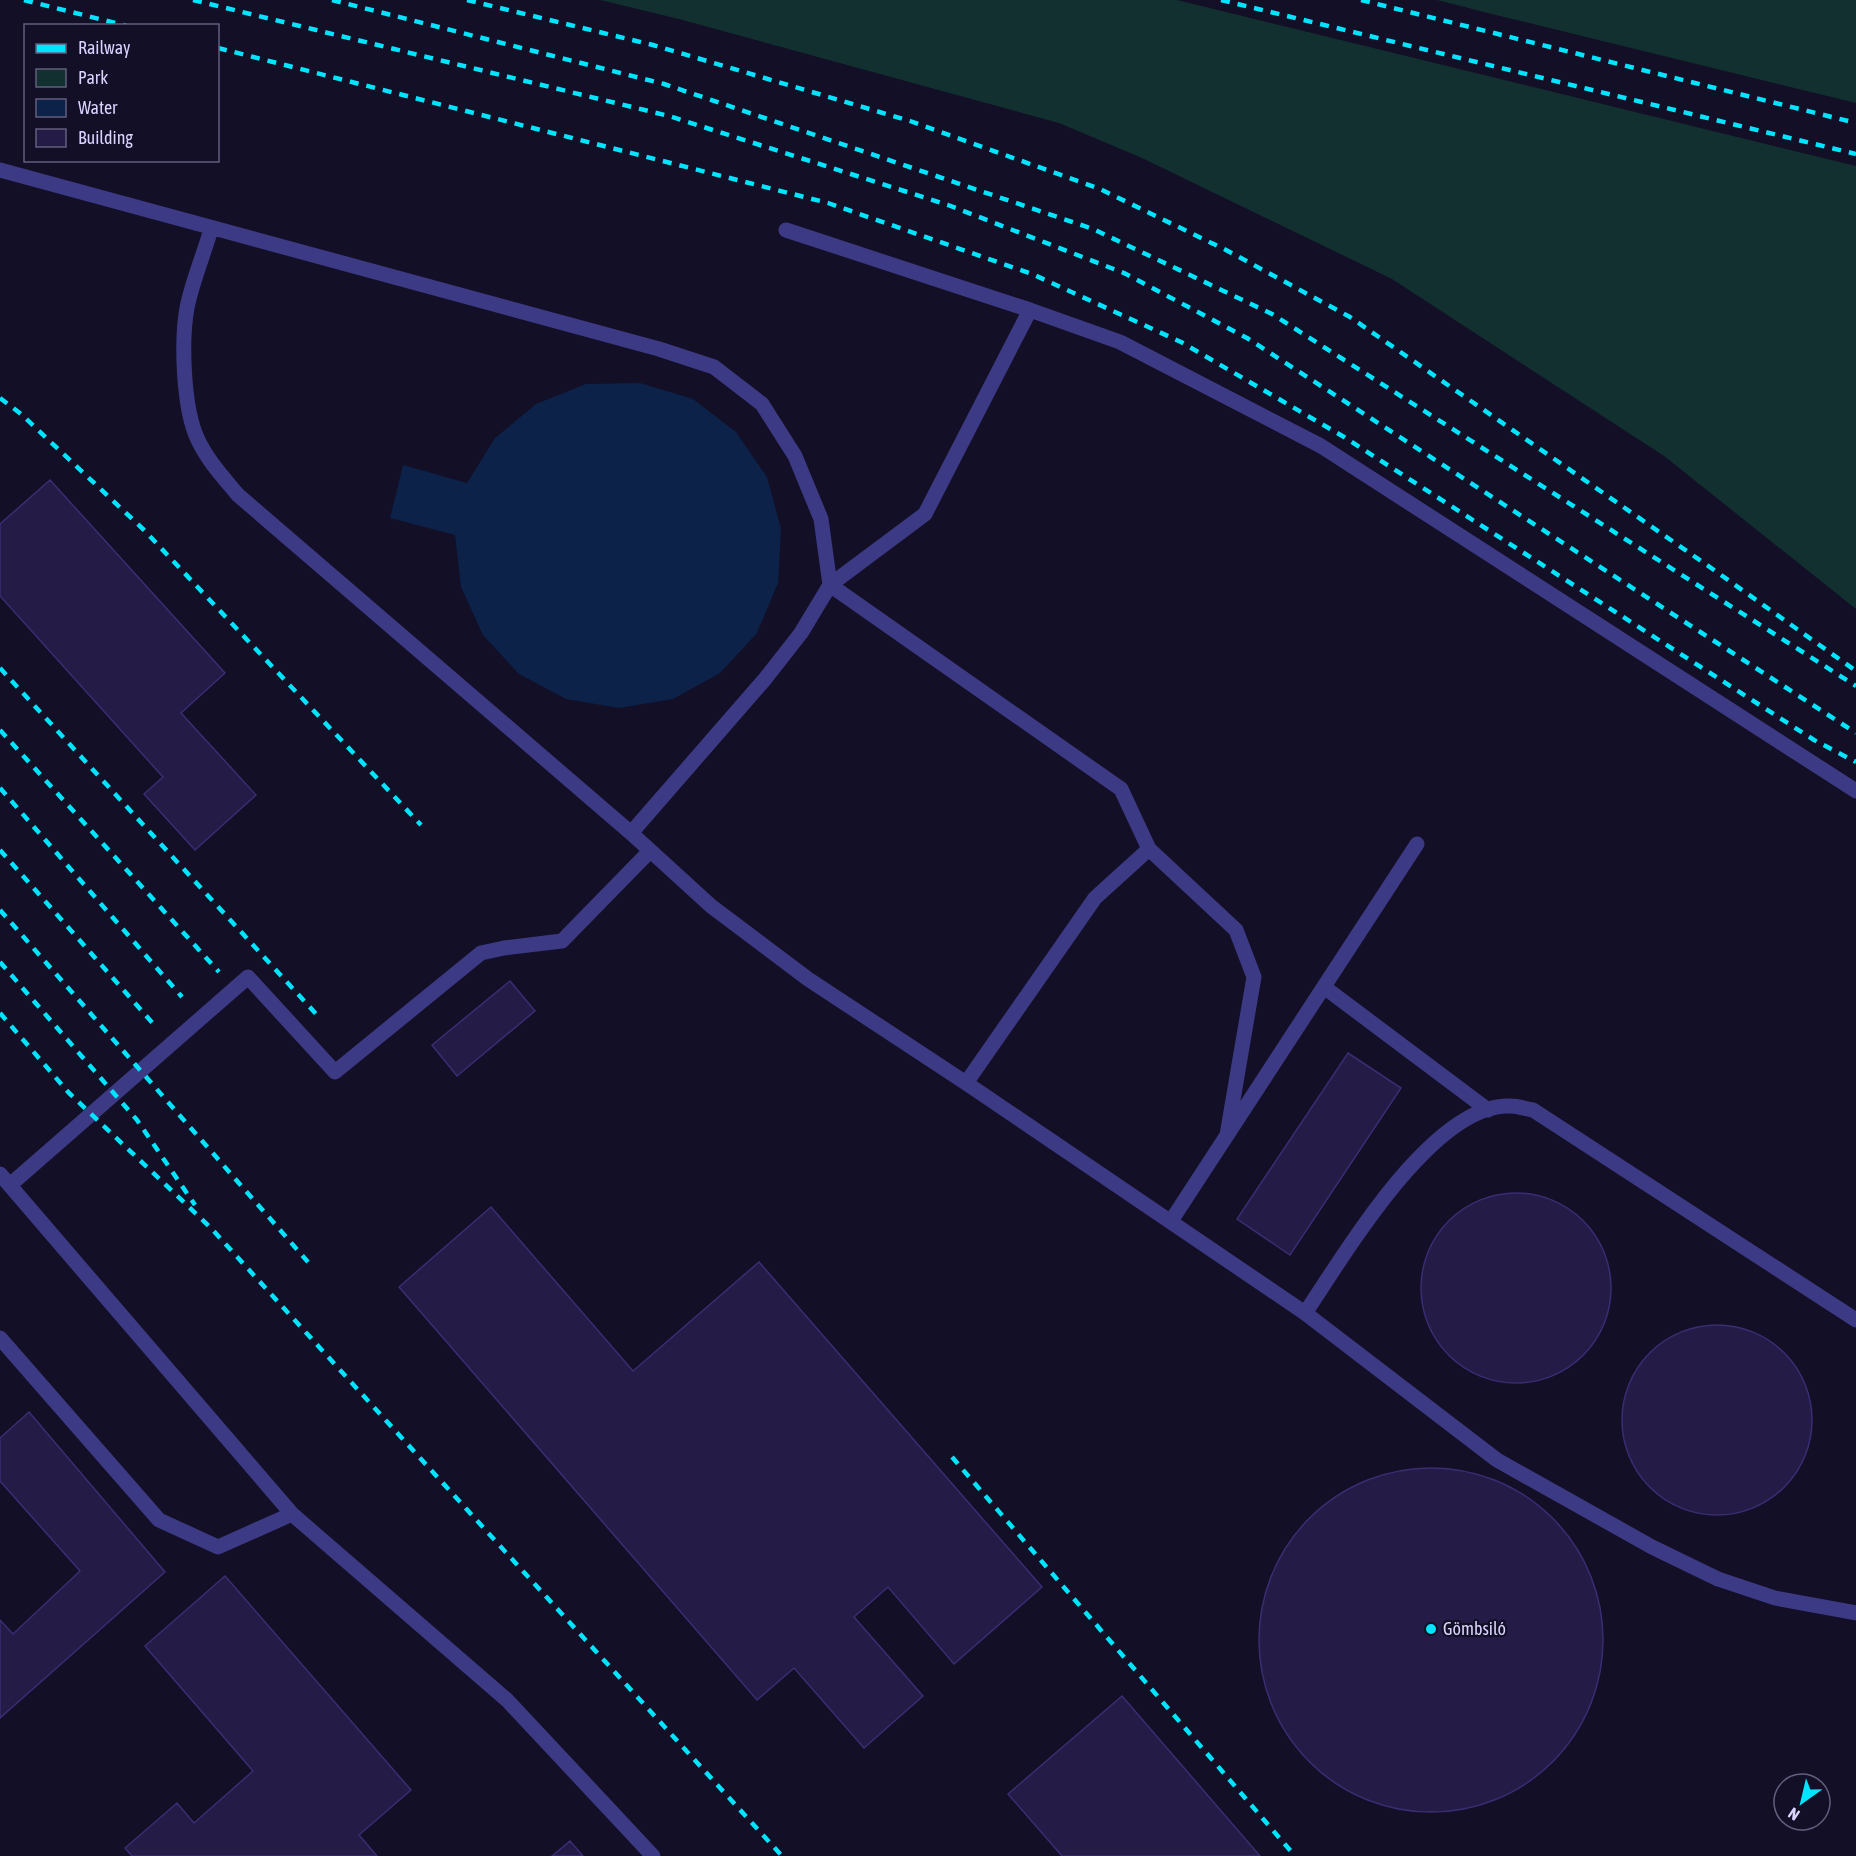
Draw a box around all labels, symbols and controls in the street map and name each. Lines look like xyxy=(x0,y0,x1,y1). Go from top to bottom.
legend xyxy=(24,24,219,162)
text: Railway xyxy=(78,37,130,58)
text: Park xyxy=(78,67,108,88)
text: Water xyxy=(78,97,118,118)
text: Building xyxy=(78,127,133,148)
place label: Gömbsiló xyxy=(1443,1618,1506,1639)
marker: Gömbsiló xyxy=(1424,1622,1438,1636)
north arrow xyxy=(1772,1772,1832,1832)
text: N xyxy=(1785,1804,1803,1825)

